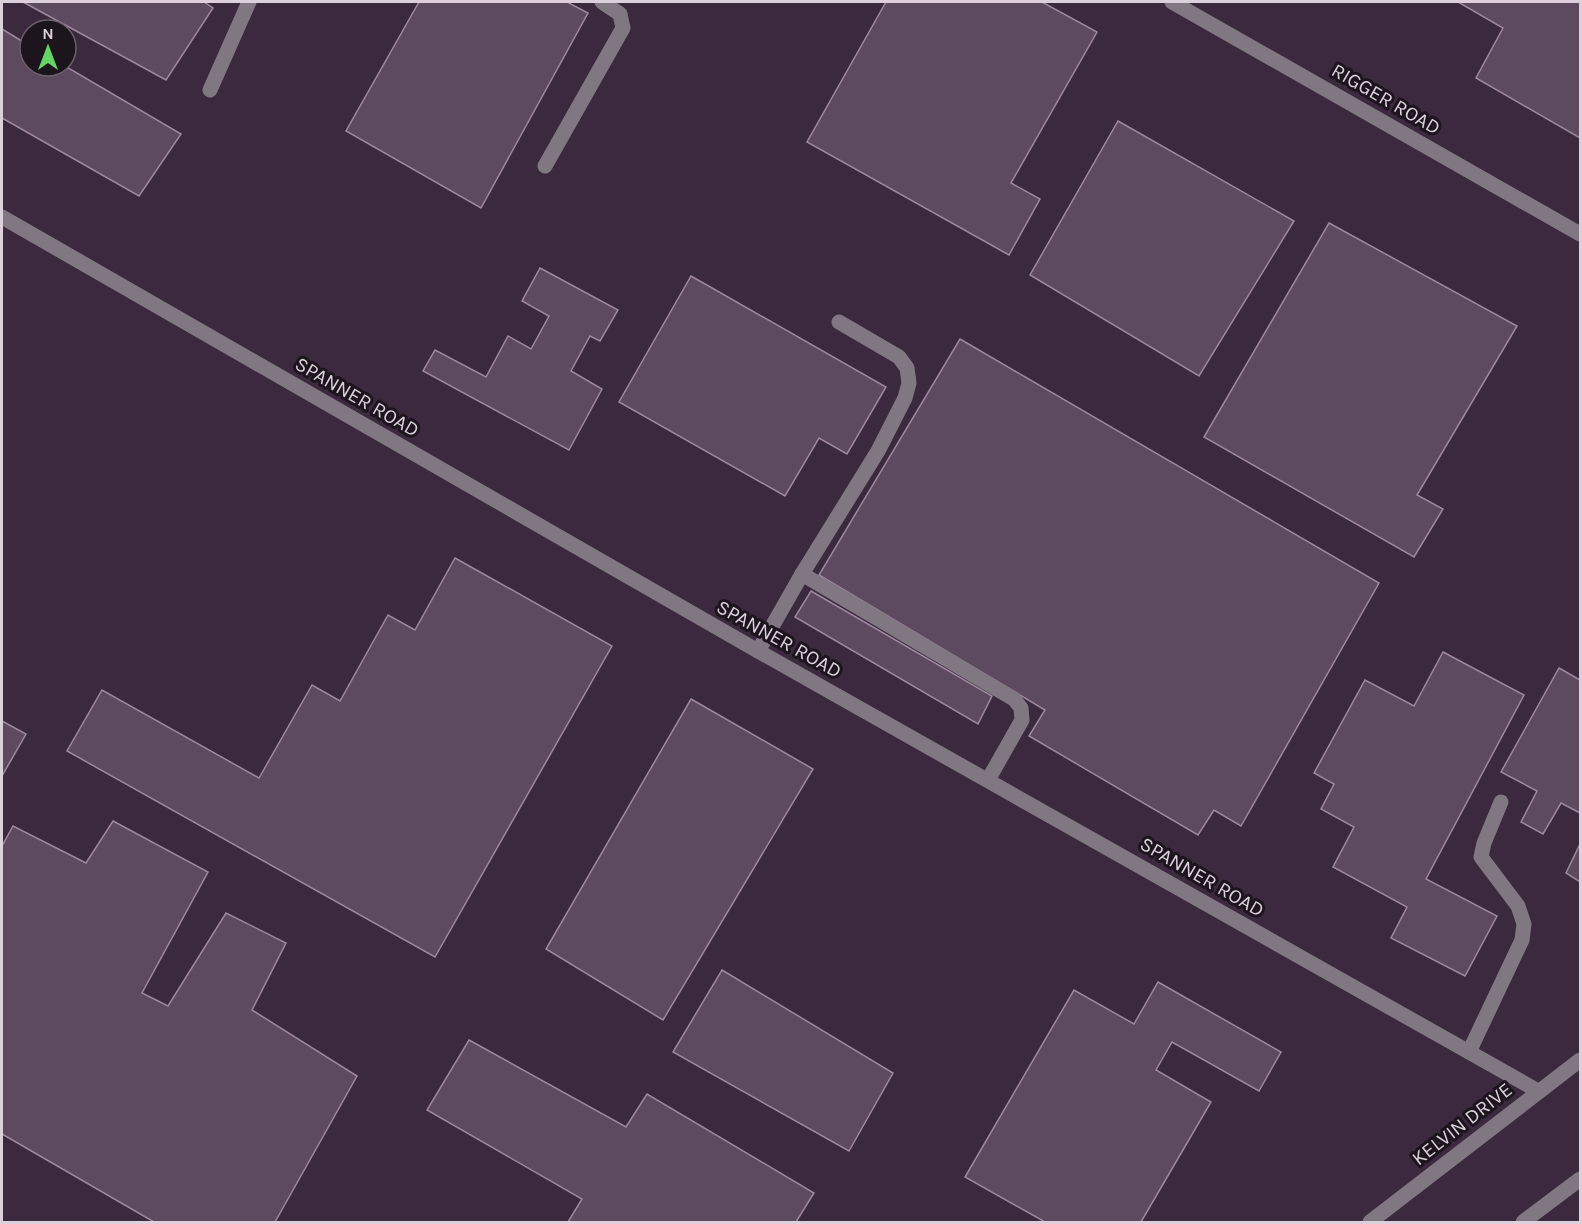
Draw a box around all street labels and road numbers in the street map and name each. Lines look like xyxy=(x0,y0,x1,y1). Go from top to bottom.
street label: RIGGER ROAD xyxy=(1328,59,1444,139)
street label: SPANNER ROAD xyxy=(291,352,423,442)
street label: SPANNER ROAD xyxy=(712,595,846,683)
street label: SPANNER ROAD xyxy=(1136,832,1268,922)
street label: KELVIN DRIVE xyxy=(1407,1078,1517,1170)

